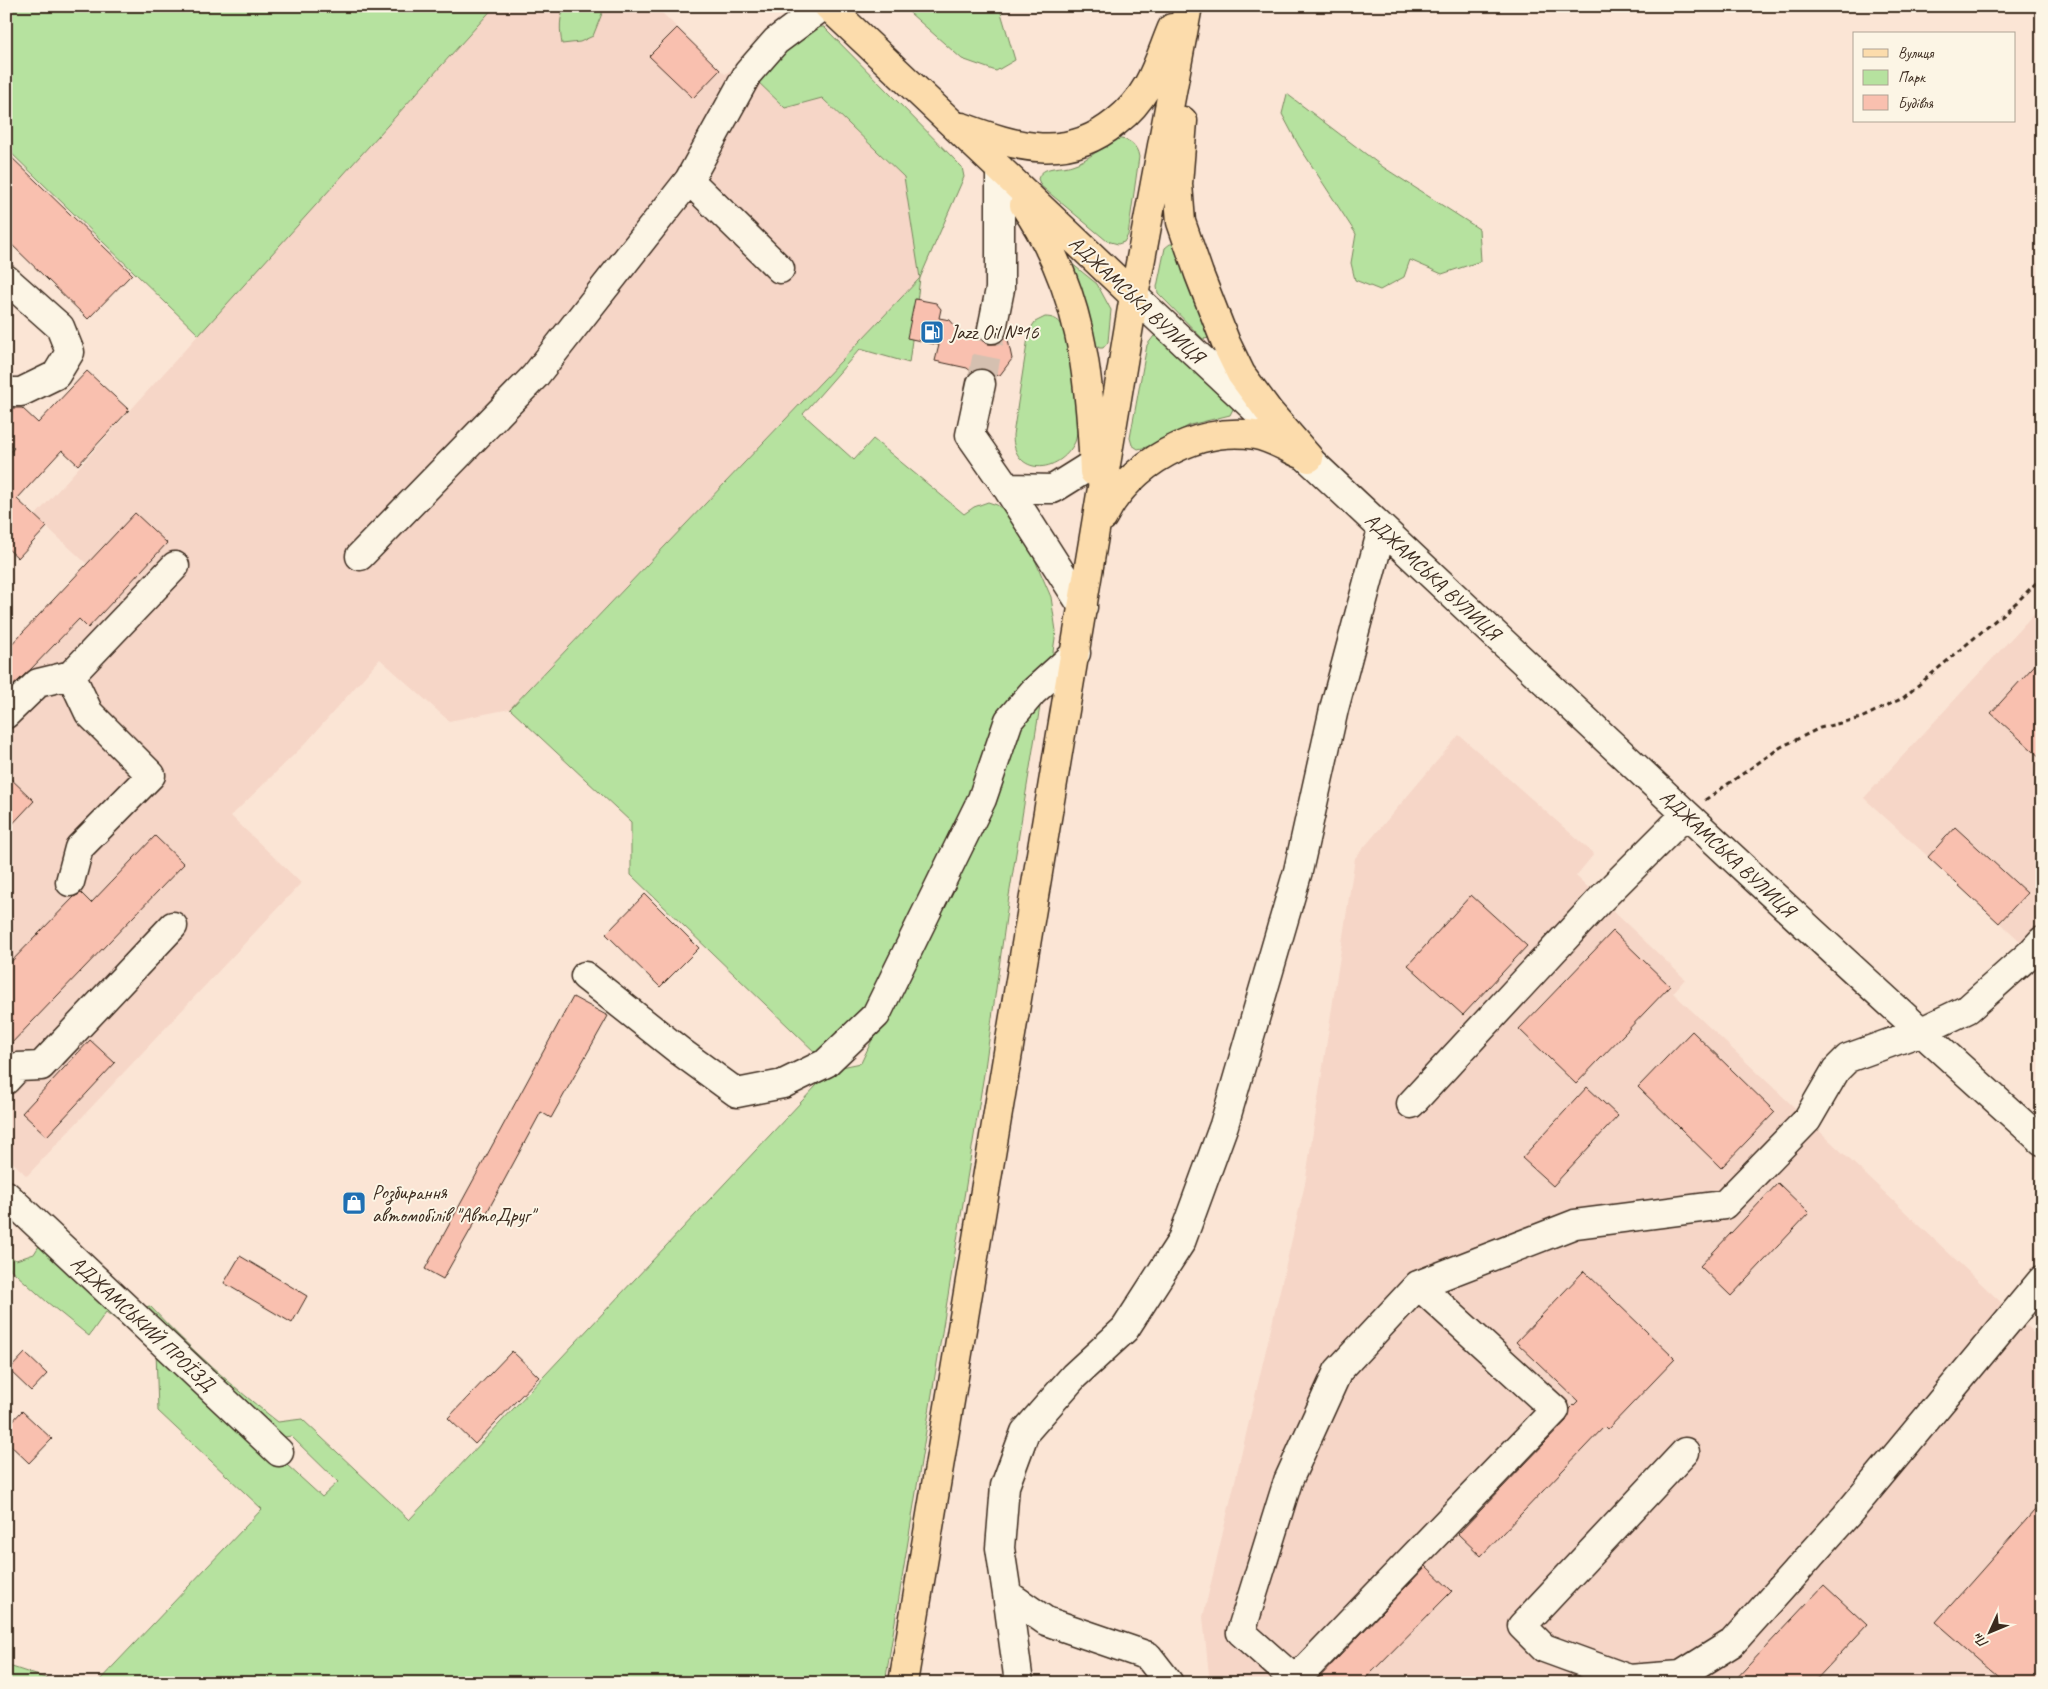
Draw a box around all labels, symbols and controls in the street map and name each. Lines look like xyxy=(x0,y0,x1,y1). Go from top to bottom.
legend xyxy=(1853,32,2016,122)
text: Вулиця xyxy=(1898,44,1935,63)
text: Парк xyxy=(1898,68,1926,87)
text: Будівля xyxy=(1898,94,1933,113)
street label: АДЖАМСЬКА ВУЛИЦЯ xyxy=(1064,230,1212,371)
fuel station icon: Jazz Oil №16 xyxy=(919,319,945,345)
place label: Jazz Oil №16 xyxy=(949,320,1039,345)
street label: АДЖАМСЬКА ВУЛИЦЯ xyxy=(1360,507,1508,648)
street label: АДЖАМСЬКА ВУЛИЦЯ xyxy=(1655,784,1803,925)
place label: Розбирання автомобілів "АвтоДруг" xyxy=(372,1180,539,1228)
shop icon: Розбирання автомобілів "АвтоДруг" xyxy=(341,1190,367,1216)
street label: АДЖАМСЬКИЙ ПРОЇЗД xyxy=(66,1250,221,1397)
north arrow xyxy=(1966,1606,2016,1656)
text: Пн xyxy=(1969,1629,1992,1652)

